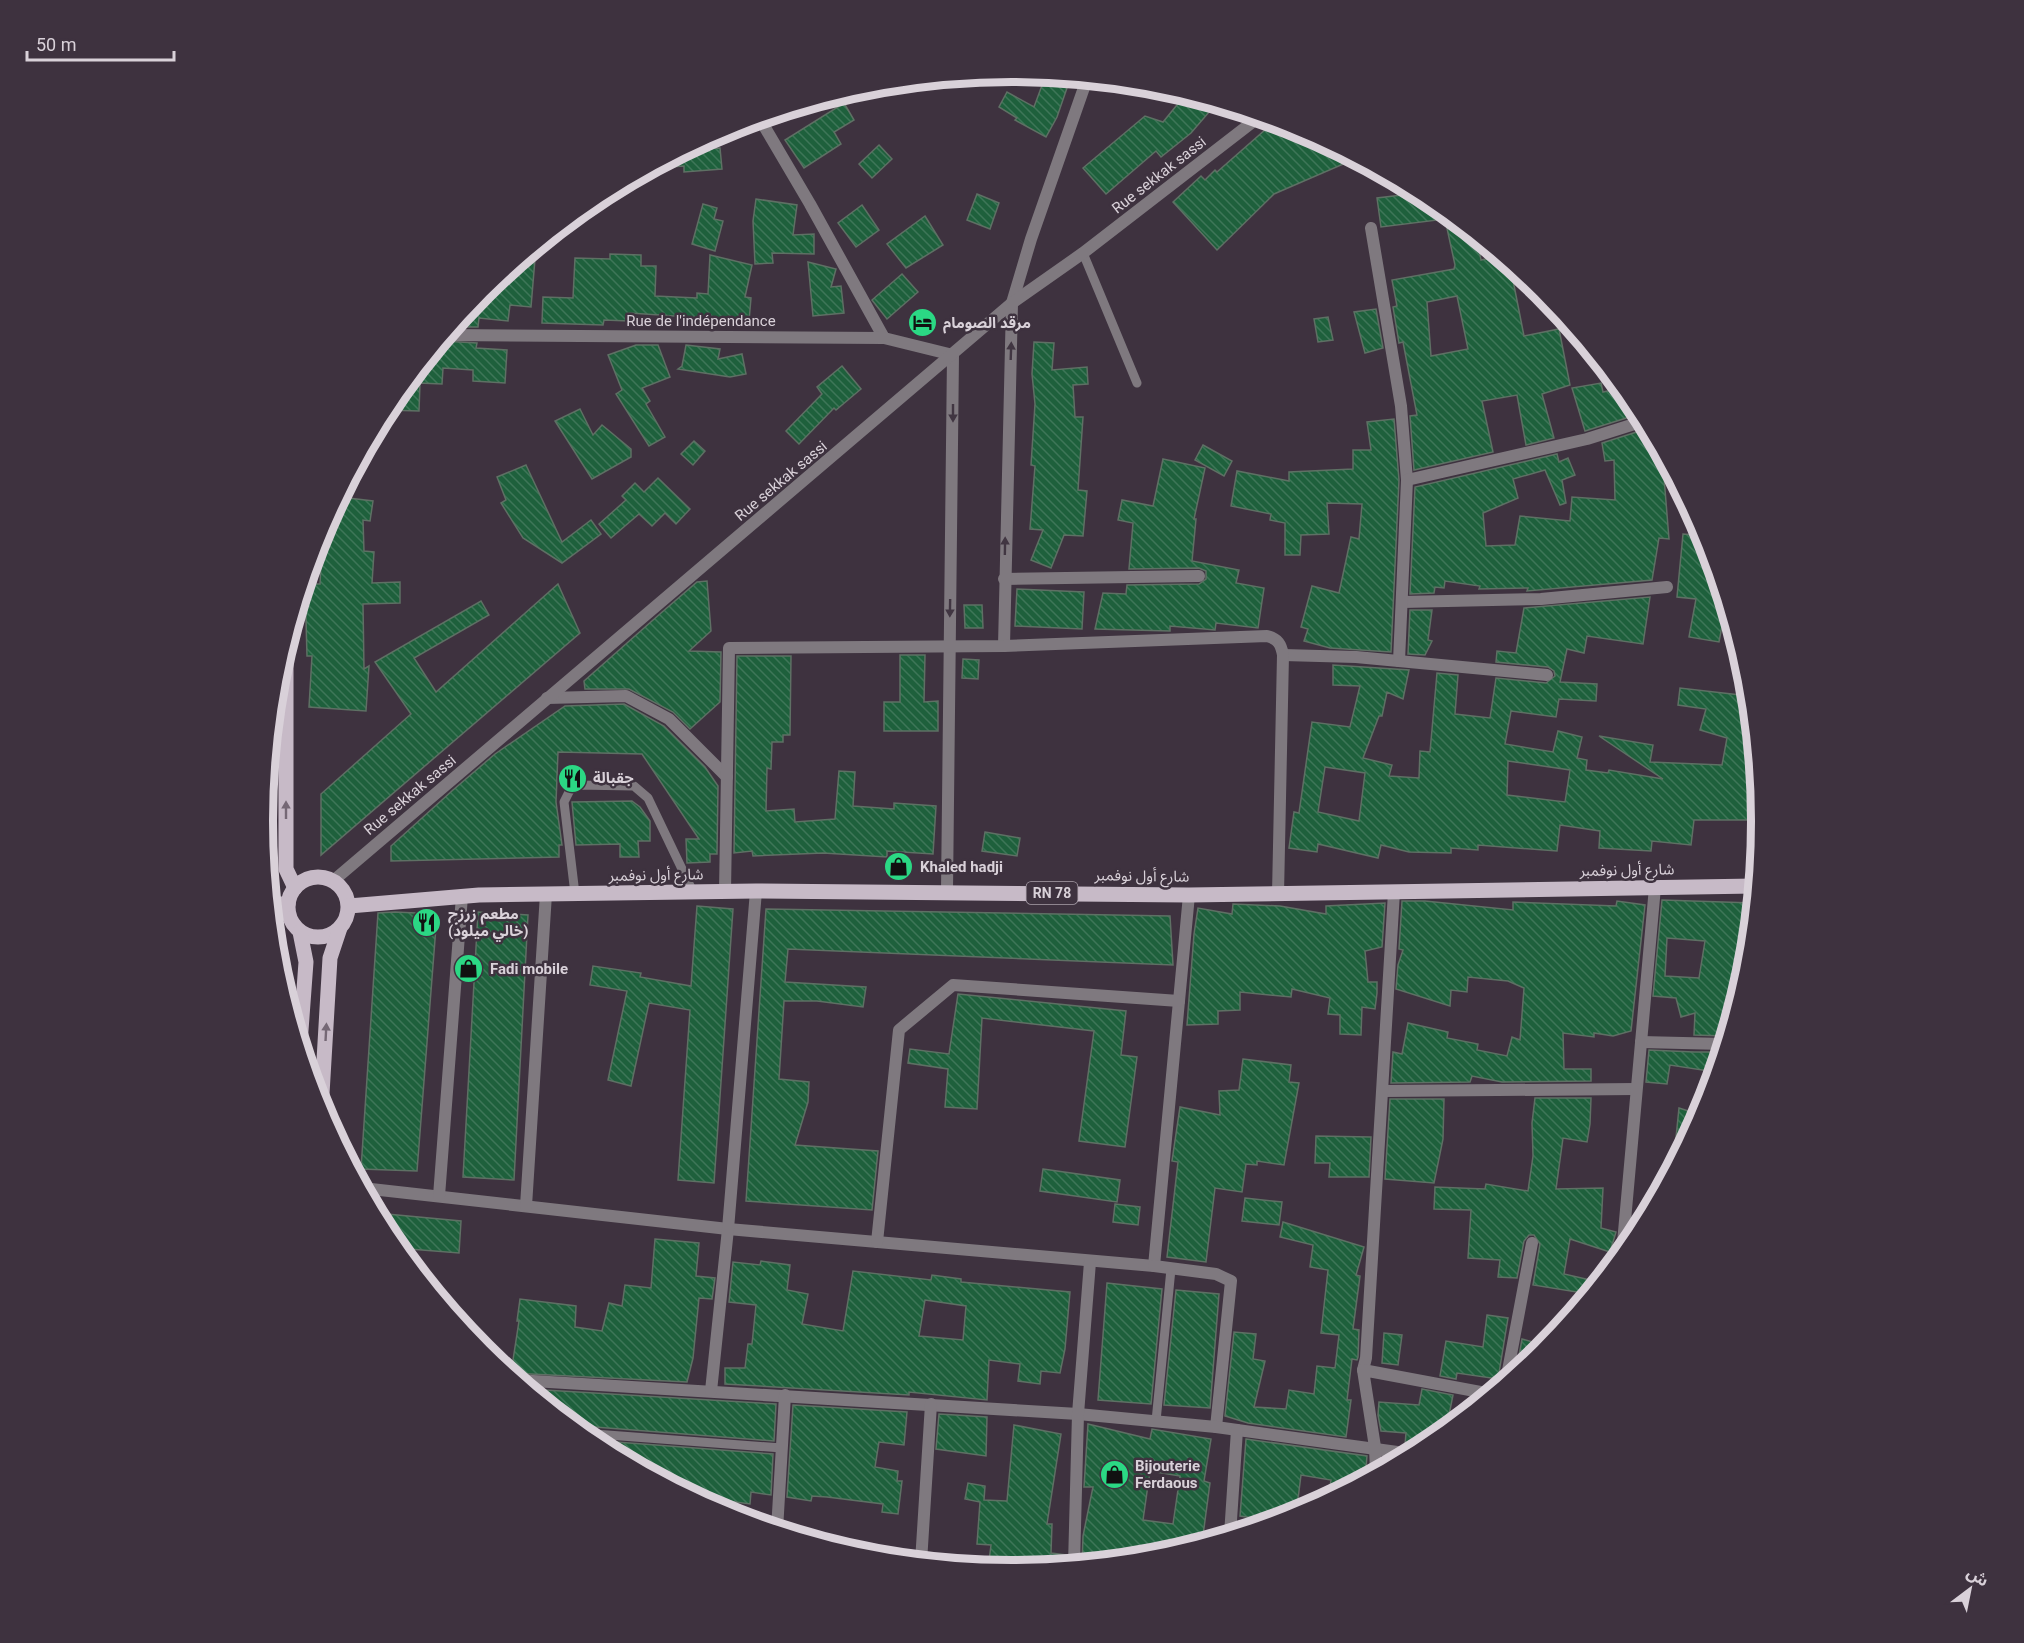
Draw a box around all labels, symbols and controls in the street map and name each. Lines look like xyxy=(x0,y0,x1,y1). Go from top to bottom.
scale bar xyxy=(27,24,174,62)
text: 50 m xyxy=(36,34,76,55)
street label: Rue sekkak sassi xyxy=(1108,133,1210,217)
hotel icon: مرقد الصومام xyxy=(906,307,938,339)
street label: Rue de l'indépendance xyxy=(626,312,776,330)
place label: مرقد الصومام xyxy=(943,314,1031,334)
one-way arrow xyxy=(1006,342,1015,361)
one-way arrow xyxy=(948,404,958,423)
street label: Rue sekkak sassi xyxy=(731,437,831,525)
one-way arrow xyxy=(1000,536,1010,555)
one-way arrow xyxy=(945,599,955,618)
street label: Rue sekkak sassi xyxy=(360,751,460,839)
restaurant icon: جقبالة xyxy=(556,762,588,794)
place label: جقبالة xyxy=(593,769,634,787)
one-way arrow xyxy=(281,801,291,820)
shop icon: Khaled hadji xyxy=(883,851,915,883)
place label: Khaled hadji xyxy=(920,858,1003,876)
street label: شارع أول نوفمبر xyxy=(1578,860,1675,883)
street label: شارع أول نوفمبر xyxy=(607,865,704,888)
street label: شارع أول نوفمبر xyxy=(1093,866,1190,889)
road number: RN 78 xyxy=(1026,882,1078,904)
place label: مطعم زرزح (خالي ميلود) xyxy=(448,905,529,942)
restaurant icon: مطعم زرزح (خالي ميلود) xyxy=(411,907,443,939)
shop icon: Fadi mobile xyxy=(453,953,485,985)
place label: Fadi mobile xyxy=(490,960,568,978)
one-way arrow xyxy=(321,1022,330,1041)
place label: Bijouterie Ferdaous xyxy=(1135,1457,1200,1492)
shop icon: Bijouterie Ferdaous xyxy=(1098,1459,1130,1491)
north arrow xyxy=(1940,1559,2000,1619)
text: ش xyxy=(1963,1563,1992,1591)

